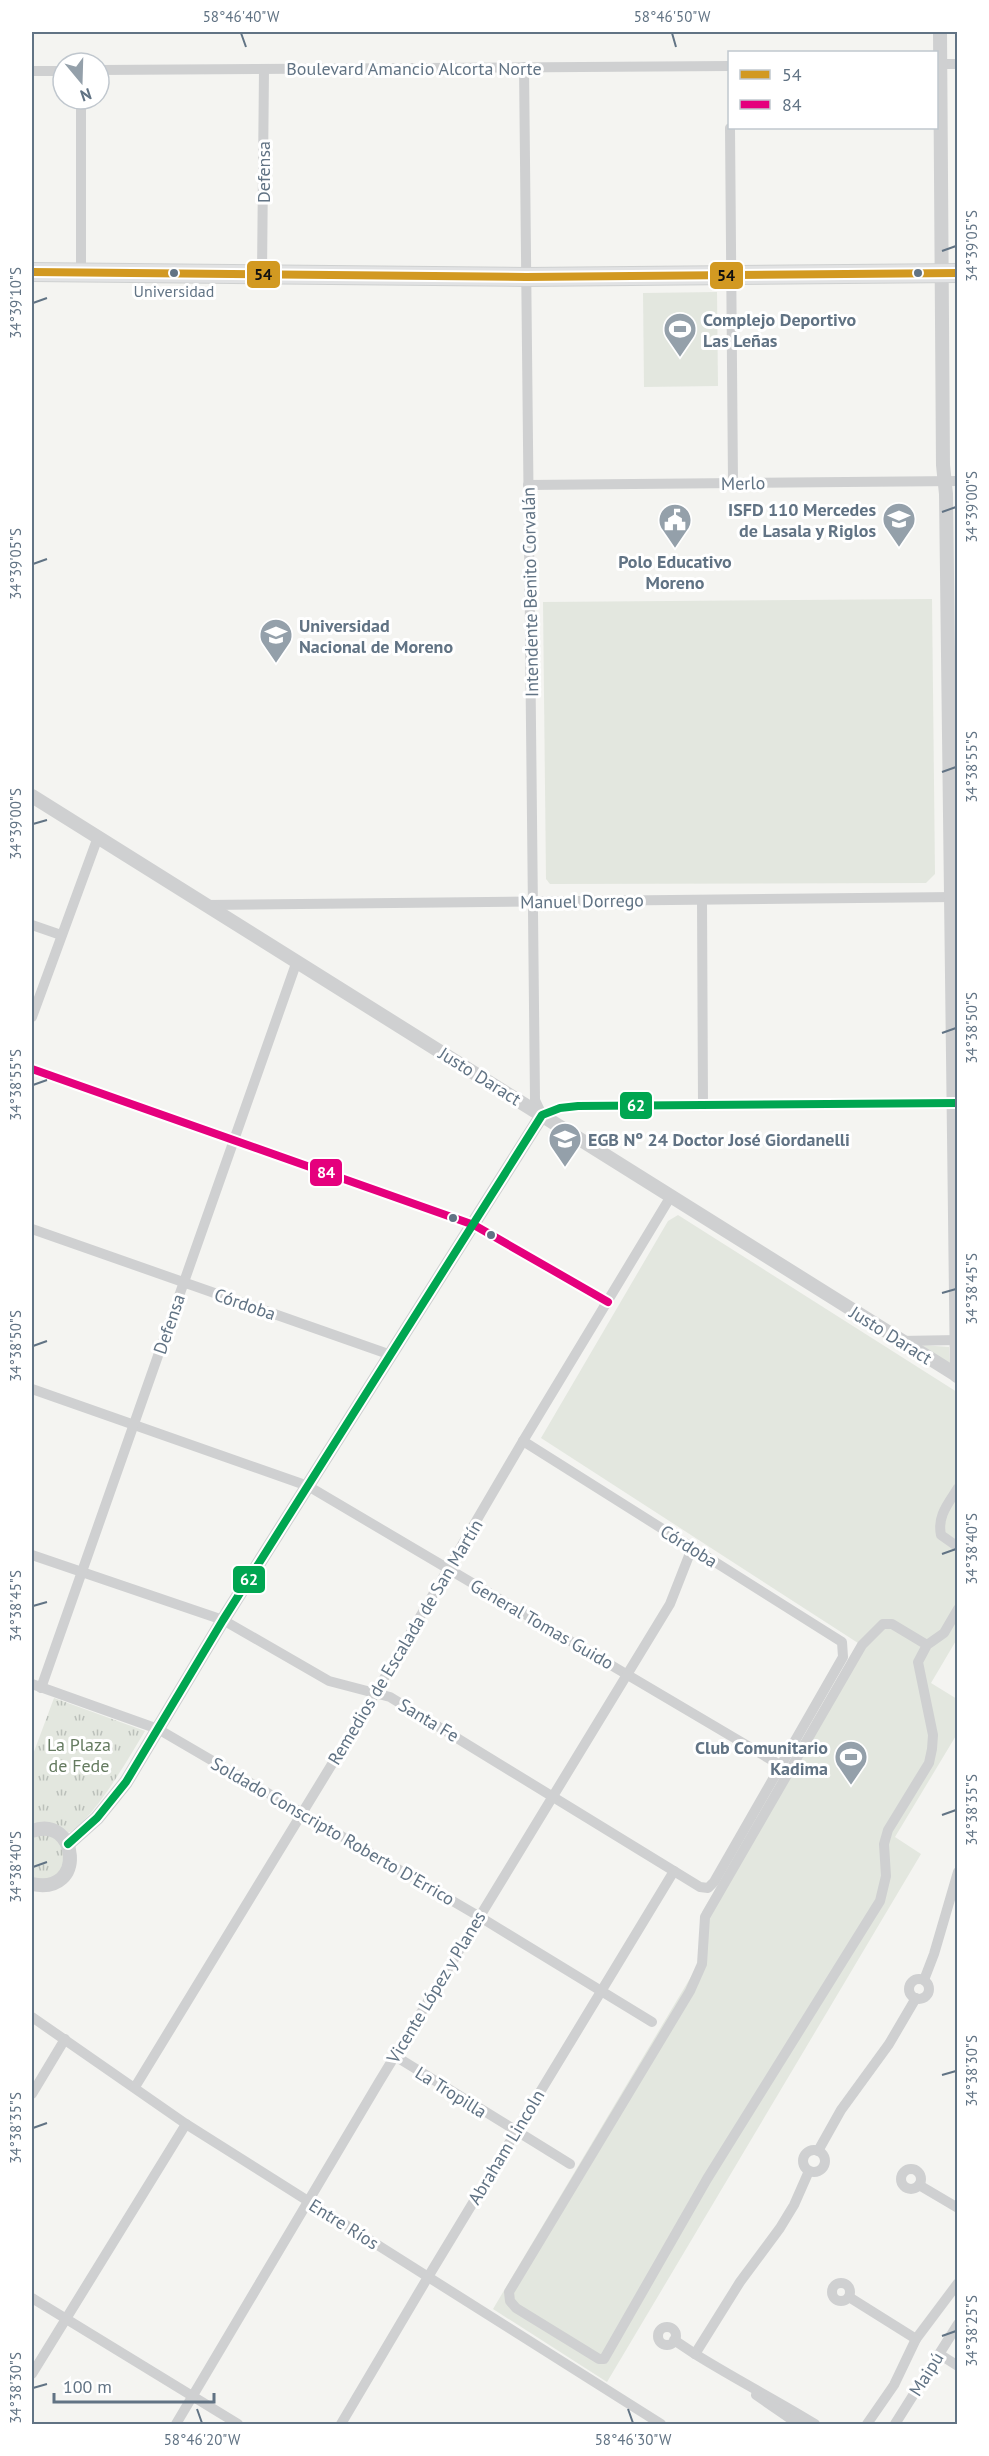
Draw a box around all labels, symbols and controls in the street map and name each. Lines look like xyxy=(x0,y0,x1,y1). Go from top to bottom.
text: 58°46'40"W xyxy=(203,7,280,26)
text: 58°46'50"W xyxy=(634,7,711,26)
north arrow xyxy=(51,51,111,111)
legend xyxy=(728,51,938,129)
street label: Boulevard Amancio Alcorta Norte xyxy=(286,57,542,80)
text: 54 xyxy=(782,63,802,86)
text: N xyxy=(78,84,94,106)
text: 84 xyxy=(782,93,802,116)
street label: Defensa xyxy=(252,141,275,203)
text: 34°39'05"S xyxy=(962,210,981,282)
line badge: 54 xyxy=(246,260,281,289)
line badge: 54 xyxy=(709,261,744,290)
text: 54 xyxy=(254,264,272,284)
text: 54 xyxy=(717,265,735,285)
text: 34°39'10"S xyxy=(6,267,25,339)
marker: Universidad xyxy=(168,267,180,279)
unlabelled marker xyxy=(912,267,924,279)
place label: Universidad xyxy=(134,281,214,301)
place label: Complejo Deportivo Las Leñas xyxy=(703,308,856,352)
sports icon: Complejo Deportivo Las Leñas xyxy=(662,311,698,358)
street label: Merlo xyxy=(721,471,765,495)
text: 34°39'00"S xyxy=(962,471,981,543)
street label: Intendente Benito Corvalán xyxy=(517,487,543,697)
place label: ISFD 110 Mercedes de Lasala y Riglos xyxy=(728,498,876,542)
school or university icon: ISFD 110 Mercedes de Lasala y Riglos xyxy=(881,501,917,548)
public building icon: Polo Educativo Moreno xyxy=(657,502,693,549)
text: 34°39'05"S xyxy=(6,528,25,600)
place label: Polo Educativo Moreno xyxy=(618,550,732,594)
place label: Universidad Nacional de Moreno xyxy=(299,614,453,658)
school or university icon: Universidad Nacional de Moreno xyxy=(258,617,294,664)
text: 34°38'55"S xyxy=(962,731,981,803)
text: 34°39'00"S xyxy=(6,788,25,860)
street label: Manuel Dorrego xyxy=(520,888,644,914)
text: 34°38'50"S xyxy=(962,992,981,1064)
street label: Justo Daract xyxy=(434,1041,525,1110)
text: 34°38'55"S xyxy=(6,1049,25,1121)
line badge: 62 xyxy=(619,1091,653,1120)
text: 62 xyxy=(627,1095,645,1115)
school or university icon: EGB Nº 24 Doctor José Giordanelli xyxy=(547,1121,583,1168)
place label: EGB Nº 24 Doctor José Giordanelli xyxy=(588,1128,850,1151)
line badge: 84 xyxy=(309,1158,343,1187)
text: 84 xyxy=(317,1162,335,1182)
unlabelled marker xyxy=(447,1212,459,1224)
unlabelled marker xyxy=(485,1229,497,1241)
text: 34°38'45"S xyxy=(962,1253,981,1325)
street label: Córdoba xyxy=(211,1283,279,1325)
street label: Defensa xyxy=(148,1291,190,1357)
street label: Justo Daract xyxy=(845,1300,936,1369)
text: 34°38'50"S xyxy=(6,1310,25,1382)
text: 34°38'40"S xyxy=(962,1513,981,1585)
street label: Remedios de Escalada de San Martín xyxy=(322,1515,488,1769)
street label: Córdoba xyxy=(656,1519,722,1573)
line badge: 62 xyxy=(232,1565,266,1594)
text: 62 xyxy=(240,1569,258,1589)
text: 34°38'45"S xyxy=(6,1570,25,1642)
street label: General Tomas Guido xyxy=(466,1574,618,1674)
street label: Santa Fe xyxy=(395,1693,463,1747)
park label: La Plaza de Fede xyxy=(47,1733,111,1777)
place label: Club Comunitario Kadima xyxy=(695,1736,828,1780)
sports icon: Club Comunitario Kadima xyxy=(833,1739,869,1786)
street label: Soldado Conscripto Roberto D'Errico xyxy=(207,1752,459,1910)
text: 34°38'35"S xyxy=(962,1774,981,1846)
text: 34°38'40"S xyxy=(6,1831,25,1903)
street label: Vicente López y Planes xyxy=(381,1907,491,2068)
text: 34°38'30"S xyxy=(962,2035,981,2107)
street label: La Tropilla xyxy=(411,2061,491,2123)
street label: Abraham Lincoln xyxy=(463,2085,549,2209)
text: 34°38'35"S xyxy=(6,2092,25,2164)
street label: Entre Ríos xyxy=(305,2194,383,2254)
text: 34°38'25"S xyxy=(962,2295,981,2367)
street label: Maipú xyxy=(904,2348,948,2400)
text: 34°38'30"S xyxy=(6,2352,25,2424)
scale bar xyxy=(54,2366,214,2404)
text: 100 m xyxy=(63,2375,112,2398)
text: 58°46'20"W xyxy=(164,2430,241,2449)
text: 58°46'30"W xyxy=(595,2430,672,2449)

